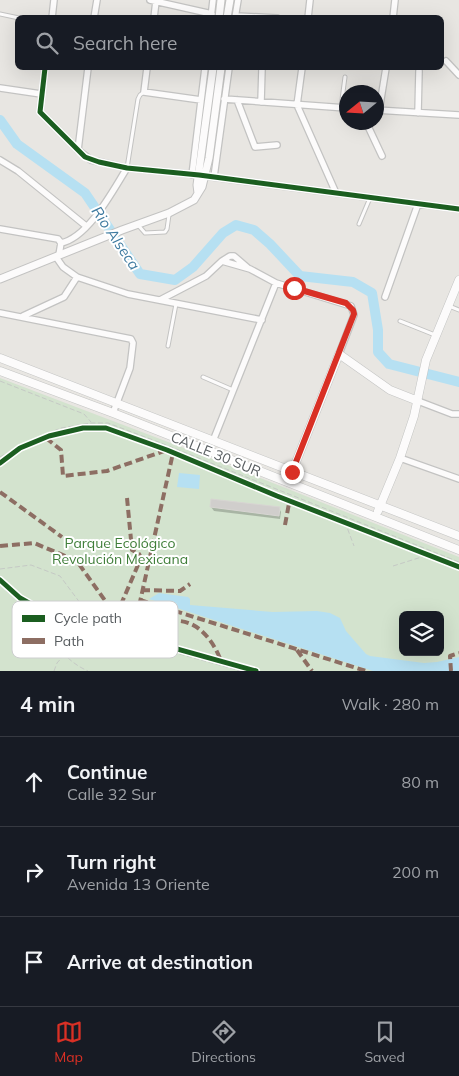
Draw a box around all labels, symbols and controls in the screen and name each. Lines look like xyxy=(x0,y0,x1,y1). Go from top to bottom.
search box xyxy=(15,15,444,70)
icon: search xyxy=(33,29,61,57)
text: Search here xyxy=(73,31,177,55)
north arrow xyxy=(339,85,384,130)
water label: Rio Alseca xyxy=(88,202,144,274)
route start xyxy=(283,277,306,300)
street label: CALLE 30 SUR xyxy=(168,428,264,480)
route end xyxy=(281,461,304,484)
park label: Parque Ecológico Revolución Mexicana xyxy=(52,534,188,568)
legend xyxy=(12,601,178,658)
text: Cycle path xyxy=(54,609,122,627)
map controls xyxy=(399,611,444,656)
button: layers xyxy=(399,611,444,656)
text: Path xyxy=(54,632,84,650)
text: 4 min xyxy=(20,691,75,717)
text: Walk · 280 m xyxy=(341,694,439,714)
text: Continue xyxy=(67,760,147,784)
icon: ahead xyxy=(20,768,48,796)
text: 80 m xyxy=(402,772,439,792)
text: Calle 32 Sur xyxy=(67,784,156,804)
text: Turn right xyxy=(67,850,156,874)
icon: right xyxy=(20,858,48,886)
text: 200 m xyxy=(392,862,439,882)
text: Avenida 13 Oriente xyxy=(67,874,210,894)
icon: arrive xyxy=(20,948,48,976)
text: Arrive at destination xyxy=(67,950,253,974)
tab: Map xyxy=(54,1018,83,1066)
tab: Directions xyxy=(191,1018,256,1066)
tab: Saved xyxy=(364,1018,405,1066)

